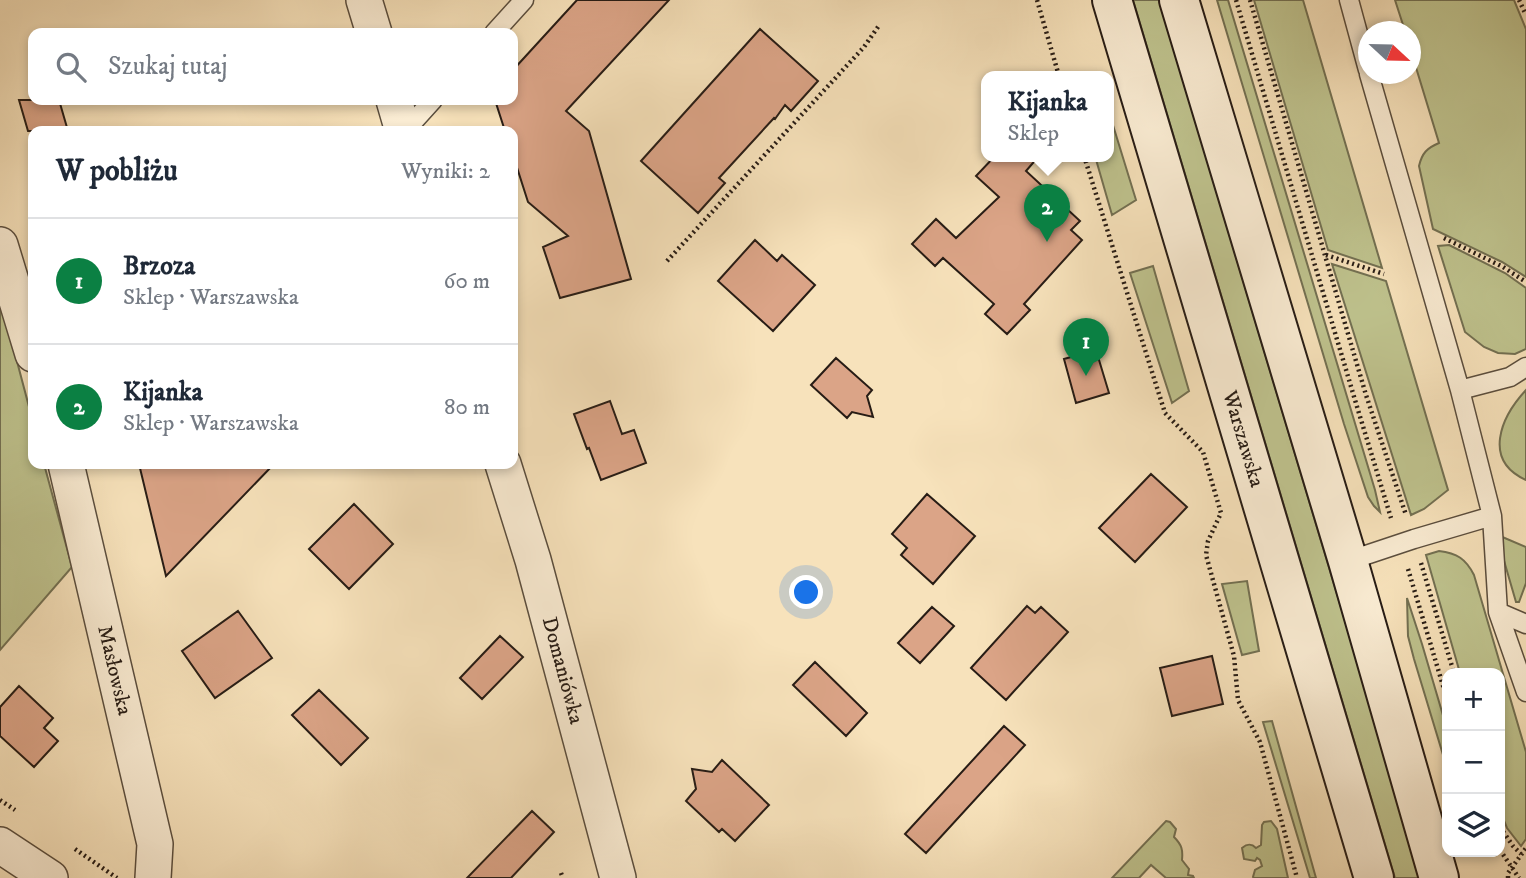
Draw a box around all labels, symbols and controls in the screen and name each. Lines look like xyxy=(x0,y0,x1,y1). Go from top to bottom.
north arrow xyxy=(1358,21,1421,84)
search box xyxy=(28,28,518,105)
icon: search xyxy=(52,48,90,86)
text: Szukaj tutaj xyxy=(108,50,228,83)
popup xyxy=(981,71,1114,162)
text: Kijanka xyxy=(1008,86,1087,119)
text: Sklep xyxy=(1008,119,1059,148)
text: W pobliżu xyxy=(56,153,178,190)
text: Wyniki: 2 xyxy=(401,157,490,186)
pin: 2 xyxy=(1024,184,1070,242)
text: Brzoza xyxy=(123,250,195,283)
text: 1 xyxy=(75,267,83,296)
text: 60 m xyxy=(443,267,490,296)
text: Sklep · Warszawska xyxy=(123,283,299,312)
pin: 1 xyxy=(1063,318,1109,376)
text: Kijanka xyxy=(123,376,203,409)
street label: Warszawska xyxy=(1216,387,1270,490)
text: 2 xyxy=(73,393,85,422)
text: 80 m xyxy=(444,393,490,422)
text: Sklep · Warszawska xyxy=(123,409,299,438)
your location xyxy=(789,575,823,609)
street label: Domaniówka xyxy=(536,614,589,727)
street label: Masłowska xyxy=(91,623,137,718)
map controls xyxy=(1442,668,1505,857)
button: + xyxy=(1442,668,1505,731)
button: − xyxy=(1442,731,1505,794)
button: layers xyxy=(1442,794,1505,857)

